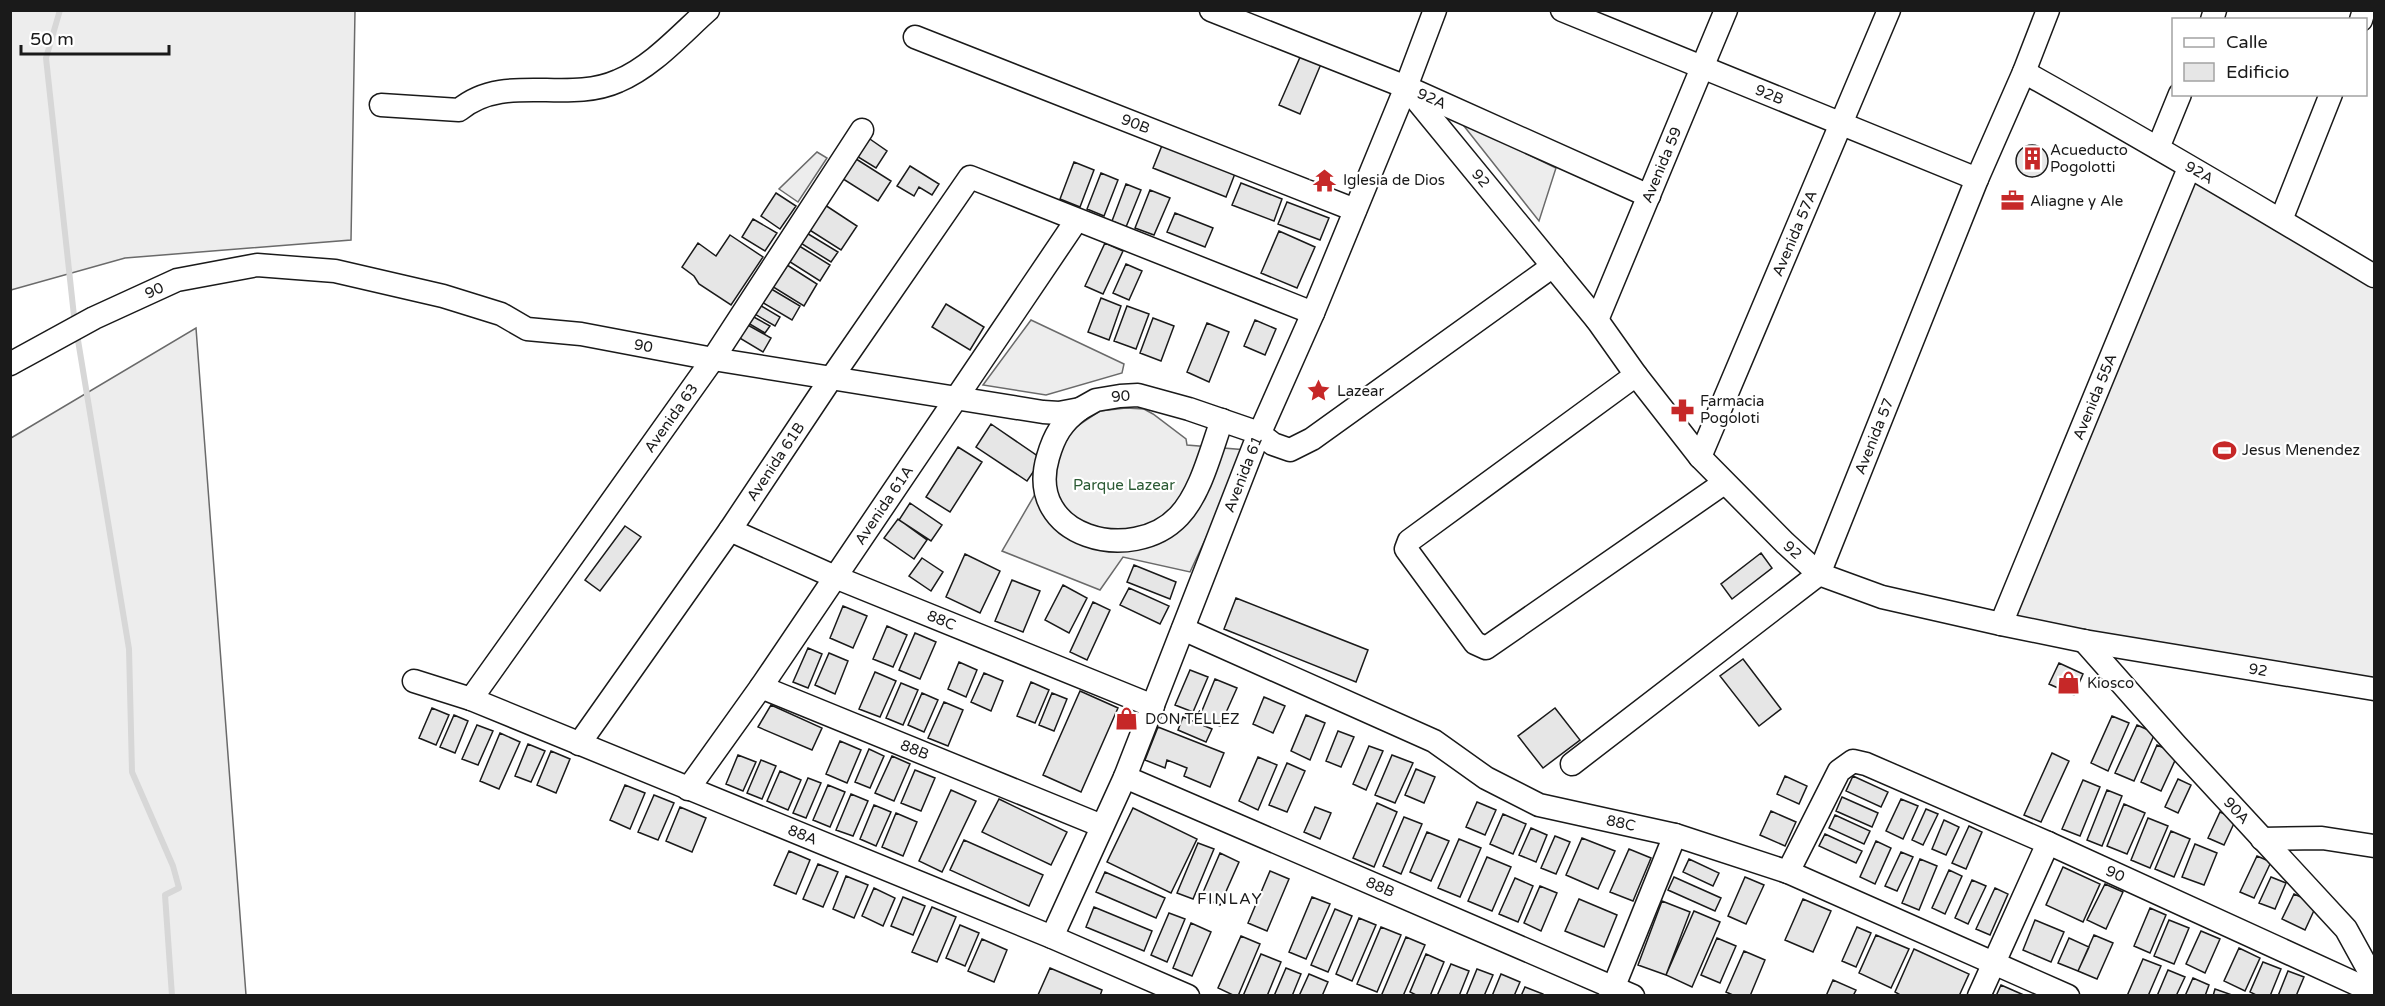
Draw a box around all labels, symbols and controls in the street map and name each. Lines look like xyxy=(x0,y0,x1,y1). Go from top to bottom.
scale bar xyxy=(21,18,170,56)
legend xyxy=(2172,18,2367,96)
text: 50 m xyxy=(30,28,74,50)
text: Calle xyxy=(2226,31,2268,53)
text: Edificio xyxy=(2226,61,2290,83)
street label: 92B xyxy=(1753,81,1786,108)
street label: 92A xyxy=(1414,84,1449,113)
street label: 90B xyxy=(1119,110,1152,137)
street label: Avenida 59 xyxy=(1638,124,1685,206)
place label: Acueducto Pogolotti xyxy=(2050,141,2128,176)
building icon: Acueducto Pogolotti xyxy=(2019,146,2045,172)
street label: 92A xyxy=(2182,157,2217,188)
street label: 92 xyxy=(1468,165,1494,191)
temple icon: Iglesia de Dios xyxy=(1312,167,1338,193)
place label: Iglesia de Dios xyxy=(1343,171,1445,189)
street label: Avenida 57A xyxy=(1768,187,1821,279)
office icon: Aliagne y Ale xyxy=(1999,188,2025,214)
place label: Aliagne y Ale xyxy=(2030,192,2123,210)
street label: 90 xyxy=(142,278,167,303)
street label: 90 xyxy=(632,335,654,356)
street label: Avenida 55A xyxy=(2069,351,2121,442)
place icon: Lazear xyxy=(1306,378,1332,404)
street label: Avenida 63 xyxy=(640,380,702,456)
place label: Lazear xyxy=(1337,382,1384,400)
street label: 90 xyxy=(1110,386,1131,406)
place label: Farmacia Pogoloti xyxy=(1700,392,1765,427)
street label: Avenida 57 xyxy=(1851,395,1897,477)
pharmacy icon: Farmacia Pogoloti xyxy=(1669,397,1695,423)
street label: Avenida 61B xyxy=(743,419,808,505)
street label: Avenida 61 xyxy=(1220,433,1266,515)
sports icon: Jesus Menendez xyxy=(2211,437,2237,463)
place label: Jesus Menendez xyxy=(2242,441,2360,459)
street label: Avenida 61A xyxy=(851,462,917,548)
park label: Parque Lazear xyxy=(1073,476,1175,494)
street label: 92 xyxy=(1780,537,1806,563)
street label: 88C xyxy=(925,606,958,634)
street label: 92 xyxy=(2247,659,2269,680)
shop icon: Kiosco xyxy=(2056,670,2082,696)
place label: Kiosco xyxy=(2087,674,2134,692)
shop icon: DON TÉLLEZ xyxy=(1114,706,1140,732)
place label: DON TÉLLEZ xyxy=(1145,710,1240,728)
street label: 88B xyxy=(898,736,932,764)
street label: 90A xyxy=(2220,793,2253,828)
street label: 88C xyxy=(1605,811,1637,835)
street label: 88A xyxy=(785,821,820,849)
street label: 90 xyxy=(2103,862,2128,886)
street label: 88B xyxy=(1363,873,1397,901)
district label: FINLAY xyxy=(1197,889,1263,909)

